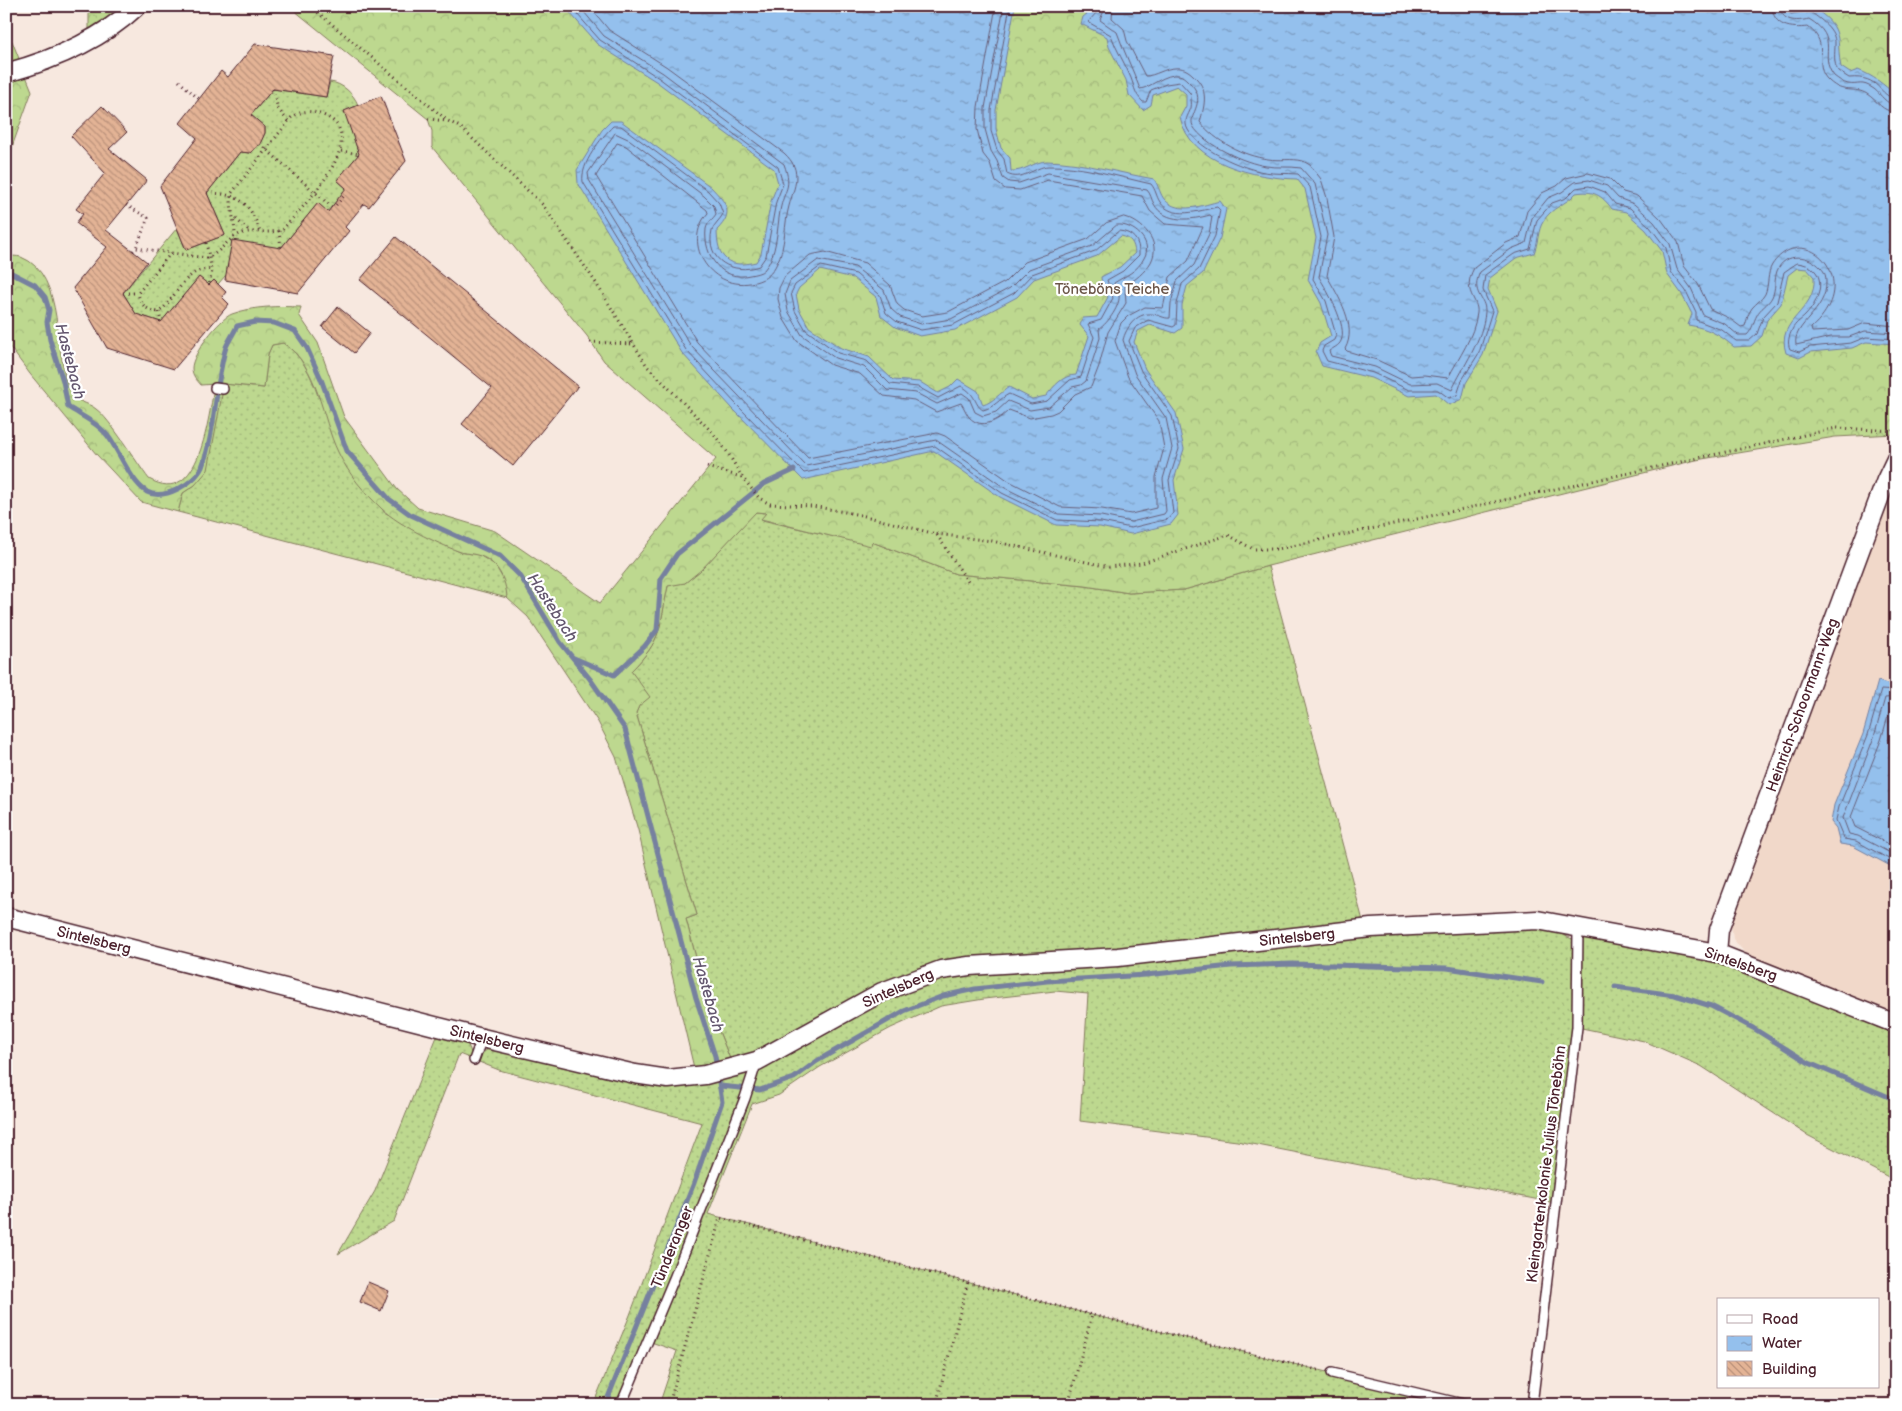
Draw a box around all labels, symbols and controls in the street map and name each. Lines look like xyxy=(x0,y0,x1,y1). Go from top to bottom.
park label: Töneböns Teiche xyxy=(1055,280,1169,299)
water label: Hastebach xyxy=(50,321,89,402)
water label: Hastebach xyxy=(523,570,581,646)
street label: Heinrich-Schoormann-Weg xyxy=(1762,616,1843,795)
street label: Sintelsberg xyxy=(55,922,133,959)
street label: Sintelsberg xyxy=(1258,924,1336,951)
street label: Sintelsberg xyxy=(1702,943,1780,986)
water label: Hastebach xyxy=(688,954,727,1035)
street label: Sintelsberg xyxy=(860,964,937,1013)
street label: Sintelsberg xyxy=(448,1021,526,1058)
street label: Kleingartenkolonie Julius Töneböhn xyxy=(1523,1044,1570,1284)
street label: Tünderanger xyxy=(647,1203,698,1291)
legend xyxy=(1717,1298,1880,1388)
text: Road xyxy=(1762,1310,1798,1329)
text: Water xyxy=(1762,1334,1802,1353)
text: Building xyxy=(1762,1360,1817,1379)

